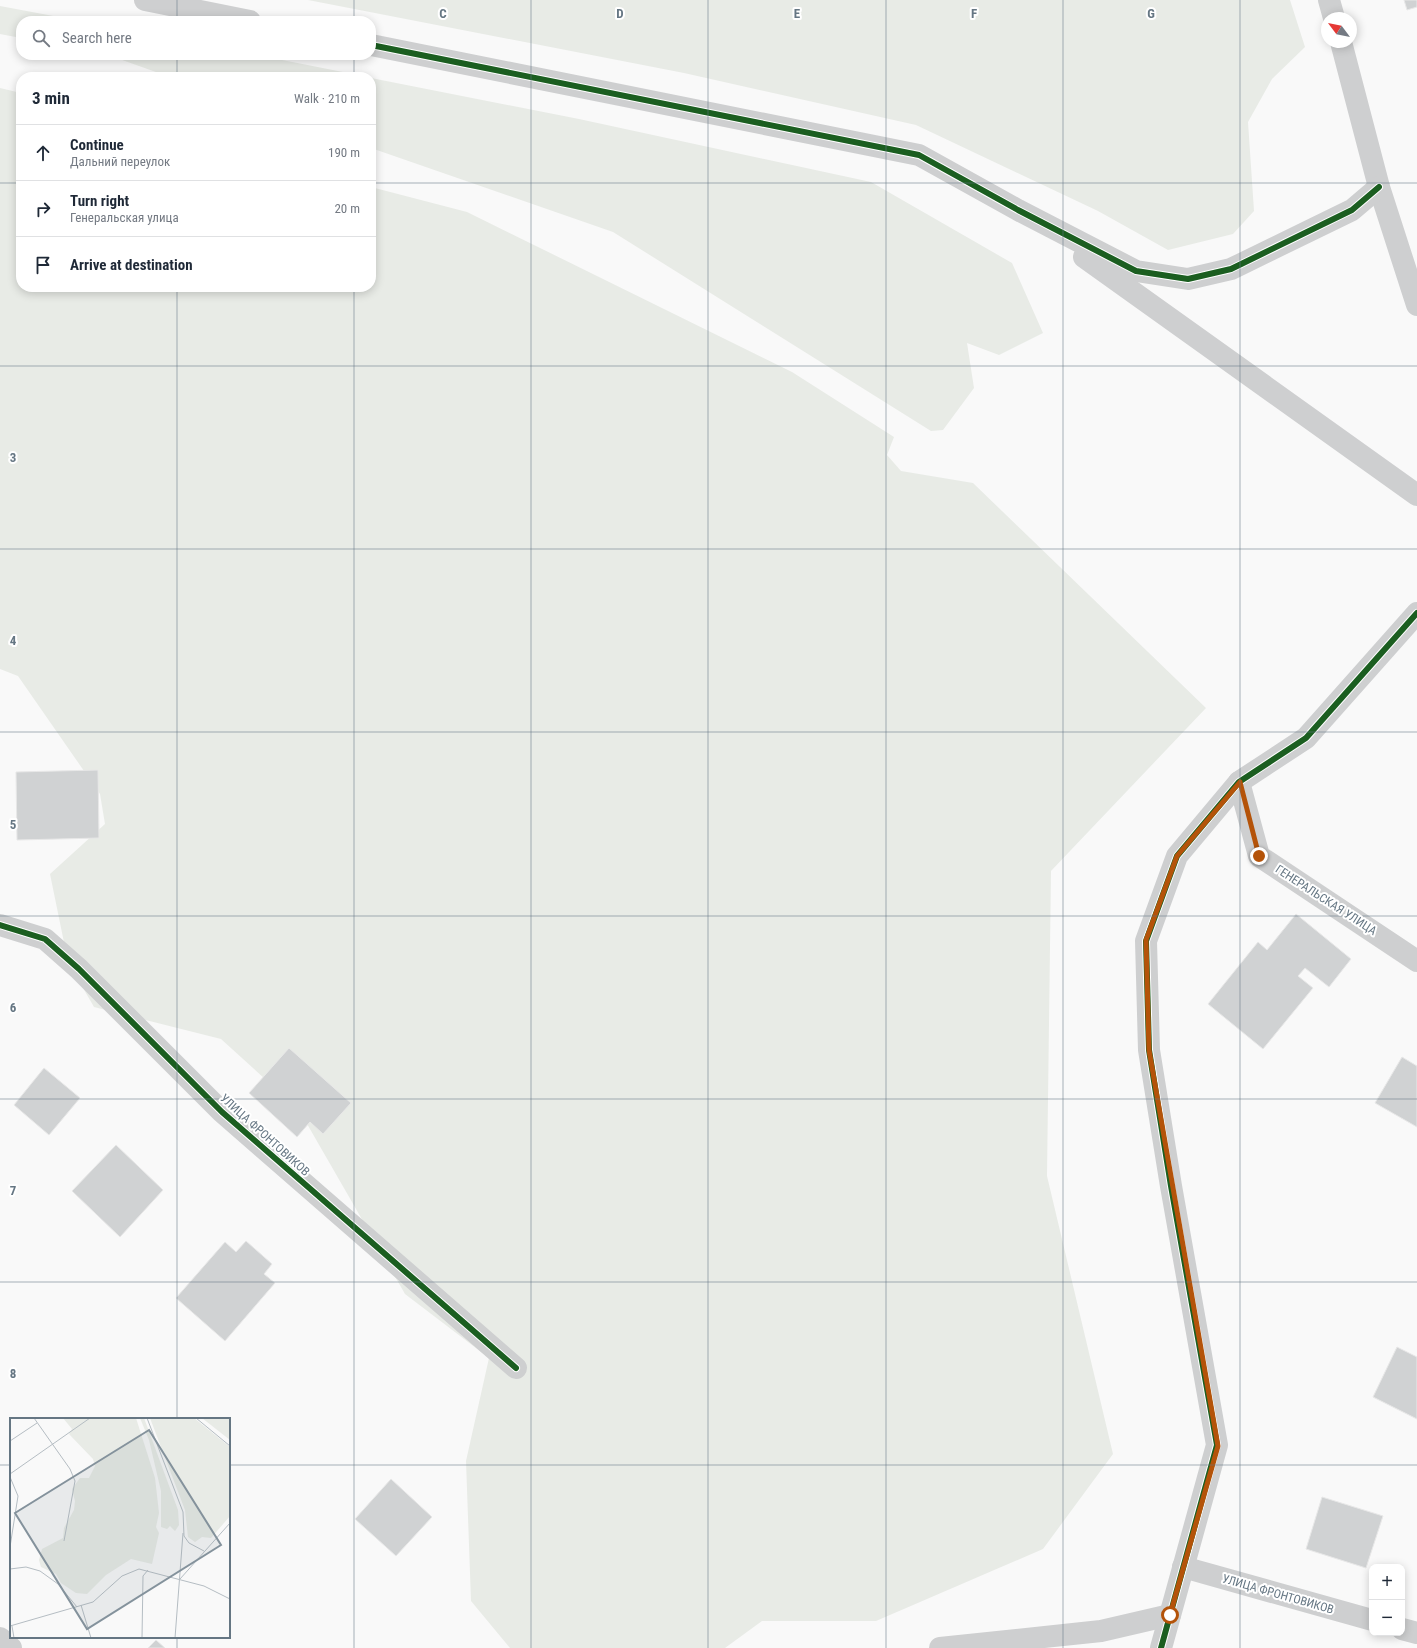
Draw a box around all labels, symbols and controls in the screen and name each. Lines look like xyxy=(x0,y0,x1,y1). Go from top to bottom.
text: C xyxy=(439,6,447,21)
text: D xyxy=(616,6,624,21)
text: E xyxy=(794,6,801,21)
text: F xyxy=(971,6,977,21)
text: G xyxy=(1147,6,1155,21)
north arrow xyxy=(1321,12,1357,48)
search box xyxy=(16,16,376,60)
icon: search xyxy=(30,27,52,49)
text: Search here xyxy=(62,29,132,47)
text: 3 min xyxy=(32,88,70,108)
text: Walk · 210 m xyxy=(294,91,360,106)
text: Continue xyxy=(70,136,124,154)
icon: ahead xyxy=(32,142,54,164)
text: 190 m xyxy=(328,145,360,160)
text: Дальний переулок xyxy=(70,154,170,169)
text: Turn right xyxy=(70,192,129,210)
icon: right xyxy=(32,198,54,220)
text: 20 m xyxy=(334,201,360,216)
text: Генеральская улица xyxy=(70,210,179,225)
icon: arrive xyxy=(32,254,54,276)
text: Arrive at destination xyxy=(70,256,193,274)
text: 3 xyxy=(10,450,16,465)
text: 4 xyxy=(10,633,17,648)
text: 5 xyxy=(10,817,17,832)
route end xyxy=(1250,847,1268,865)
street label: ГЕНЕРАЛЬСКАЯ УЛИЦА xyxy=(1273,862,1379,938)
text: 6 xyxy=(10,1000,17,1015)
street label: УЛИЦА ФРОНТОВИКОВ xyxy=(217,1091,313,1179)
text: 7 xyxy=(10,1183,17,1198)
text: 8 xyxy=(10,1366,16,1381)
inset map xyxy=(10,1418,230,1638)
map controls xyxy=(1369,1564,1405,1636)
button: + xyxy=(1369,1564,1405,1600)
street label: УЛИЦА ФРОНТОВИКОВ xyxy=(1221,1571,1335,1617)
button: − xyxy=(1369,1600,1405,1636)
route start xyxy=(1161,1606,1179,1624)

